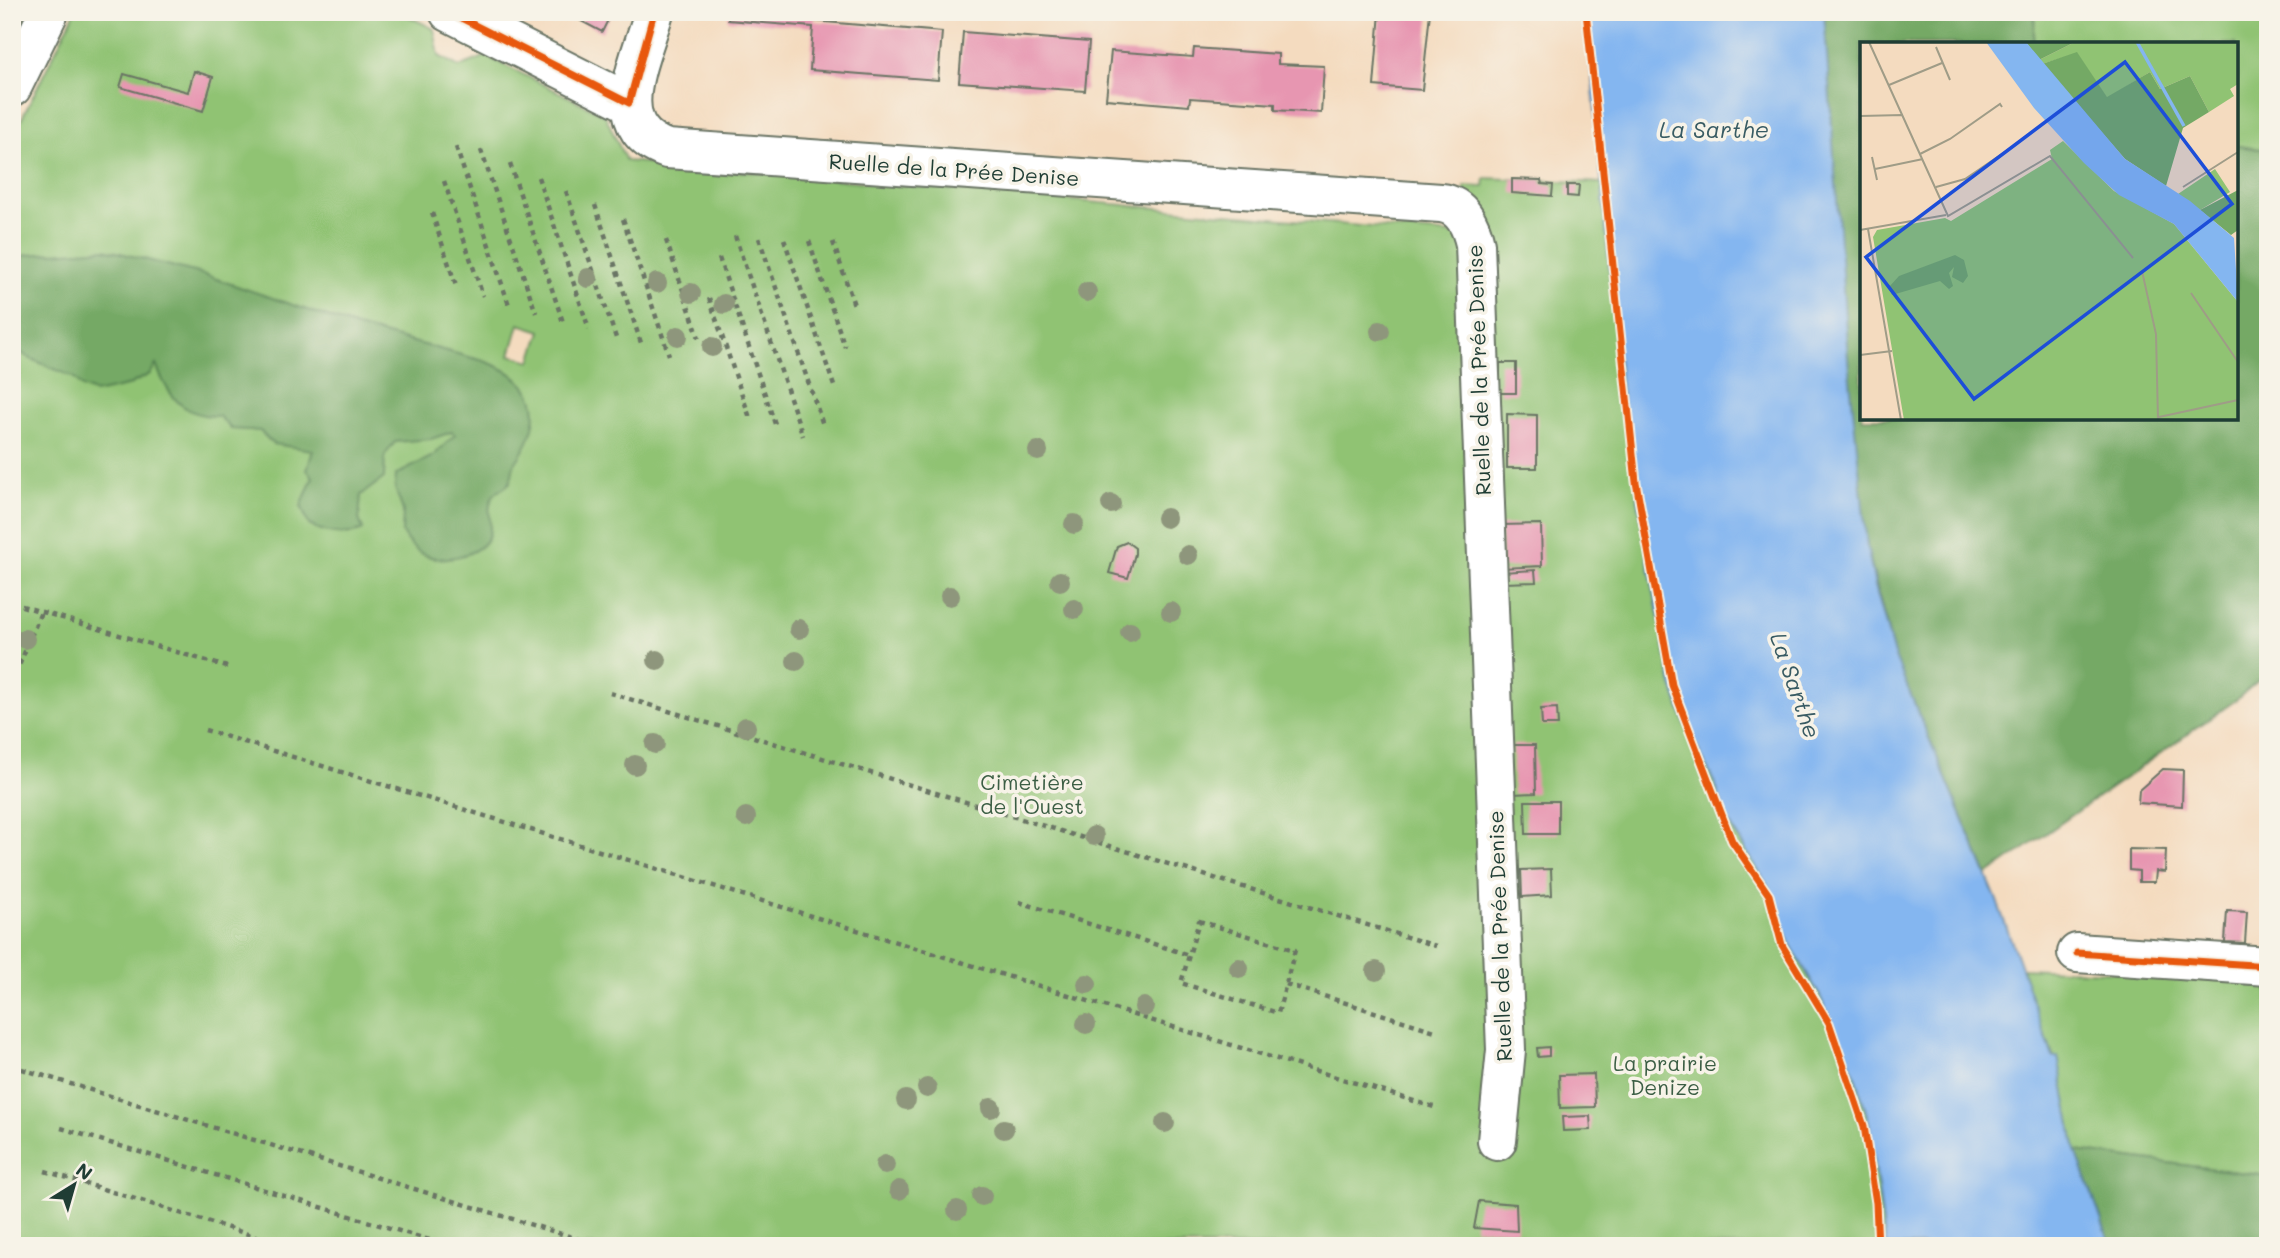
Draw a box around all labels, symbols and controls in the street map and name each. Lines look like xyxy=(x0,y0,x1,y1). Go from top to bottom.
inset map xyxy=(1860,42,2238,420)
water label: La Sarthe xyxy=(1659,114,1769,144)
street label: Ruelle de la Prée Denise xyxy=(828,147,1080,191)
street label: Ruelle de la Prée Denise xyxy=(1460,244,1496,496)
water label: La Sarthe xyxy=(1764,628,1828,742)
park label: Cimetière de l'Ouest xyxy=(980,768,1084,819)
street label: Ruelle de la Prée Denise xyxy=(1481,810,1517,1062)
park label: La prairie Denize xyxy=(1613,1049,1717,1100)
north arrow xyxy=(38,1150,108,1220)
text: N xyxy=(71,1157,98,1185)

